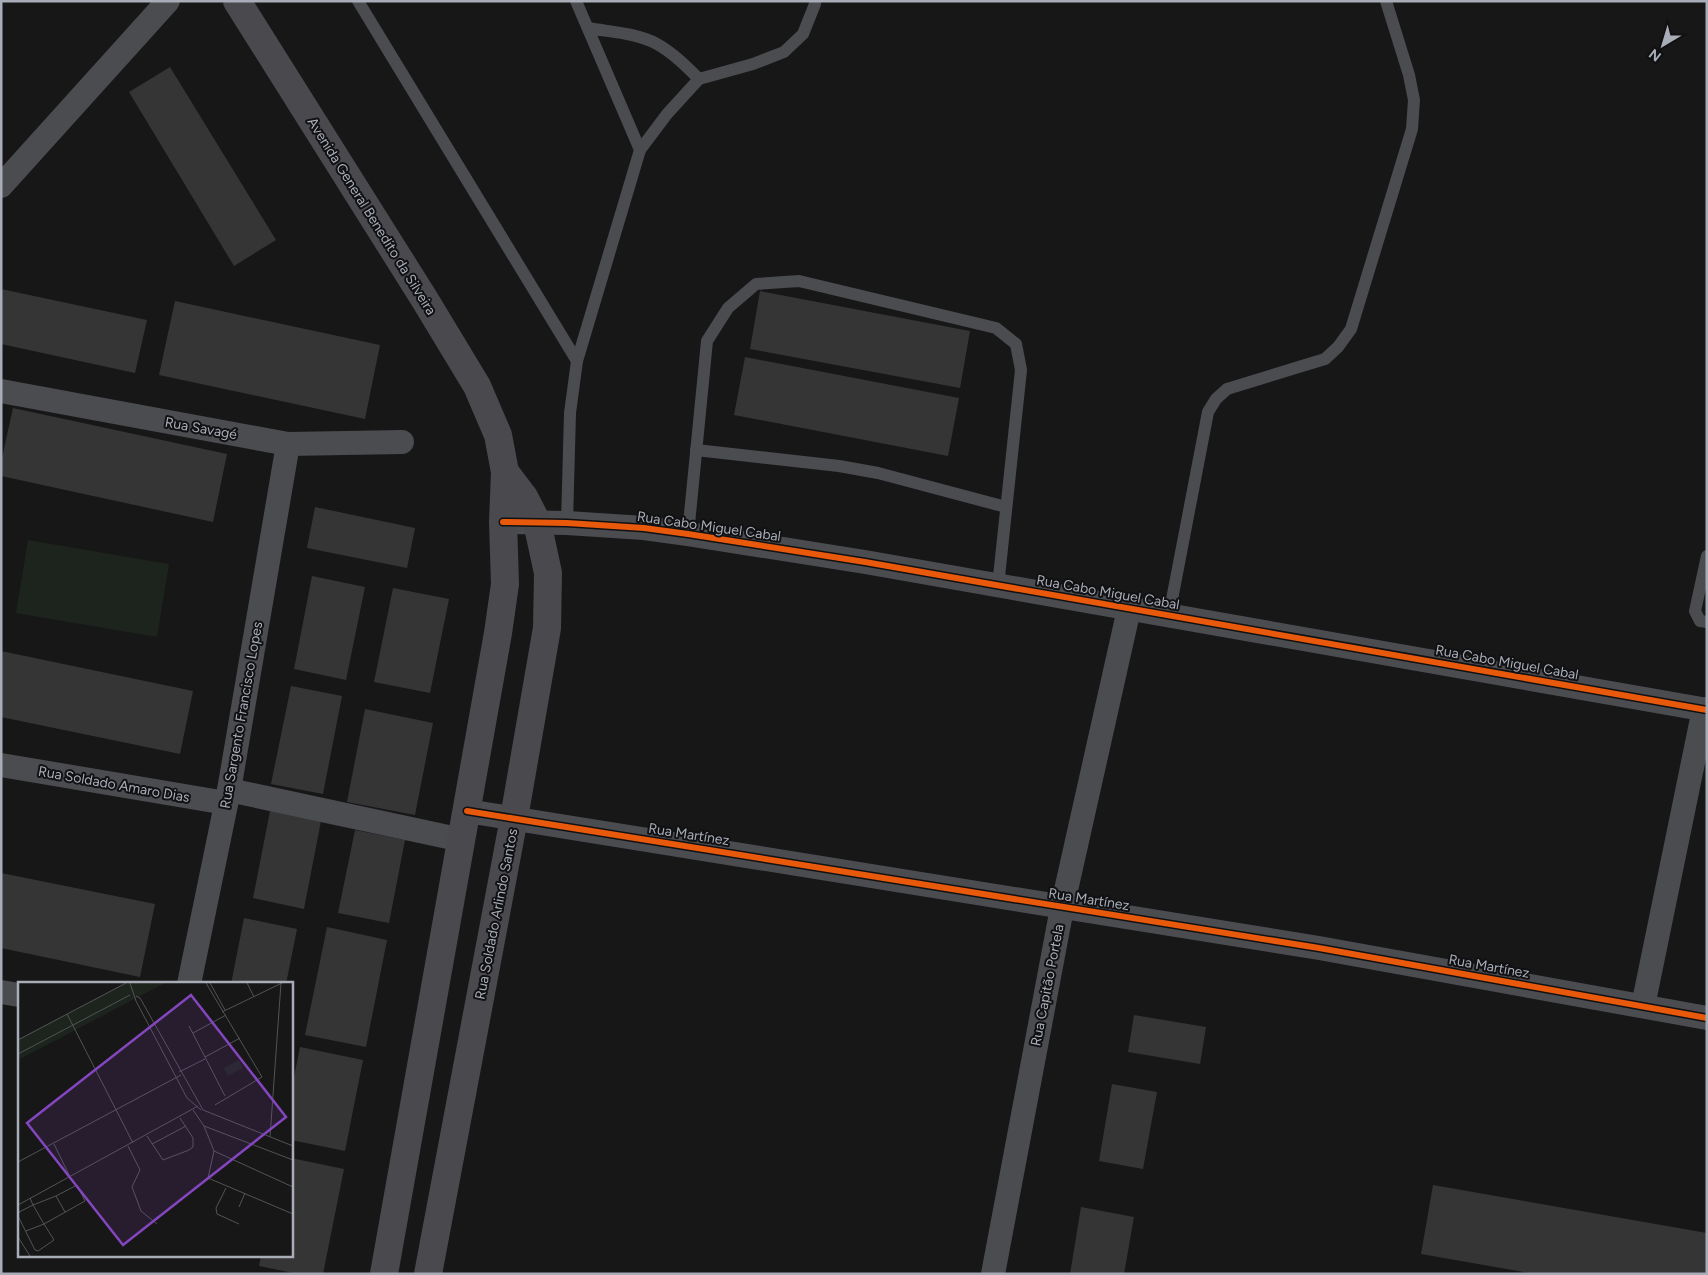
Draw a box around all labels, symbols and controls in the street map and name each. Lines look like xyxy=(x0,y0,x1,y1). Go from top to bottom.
north arrow xyxy=(1638,20,1688,70)
text: N xyxy=(1646,45,1665,65)
street label: Avenida General Benedito da Silveira xyxy=(304,114,440,318)
street label: Rua Savagé xyxy=(164,414,239,443)
street label: Rua Cabo Miguel Cabal xyxy=(636,508,782,545)
street label: Rua Cabo Miguel Cabal xyxy=(1035,572,1181,613)
street label: Rua Sargento Francisco Lopes xyxy=(217,620,266,810)
street label: Rua Cabo Miguel Cabal xyxy=(1434,642,1580,683)
street label: Rua Soldado Amaro Dias xyxy=(37,763,191,806)
street label: Rua Martínez xyxy=(647,820,731,849)
street label: Rua Soldado Arlindo Santos xyxy=(472,827,521,1001)
street label: Rua Martínez xyxy=(1047,885,1131,914)
street label: Rua Capitão Portela xyxy=(1027,923,1068,1048)
street label: Rua Martínez xyxy=(1447,951,1531,982)
inset map xyxy=(18,982,292,1258)

